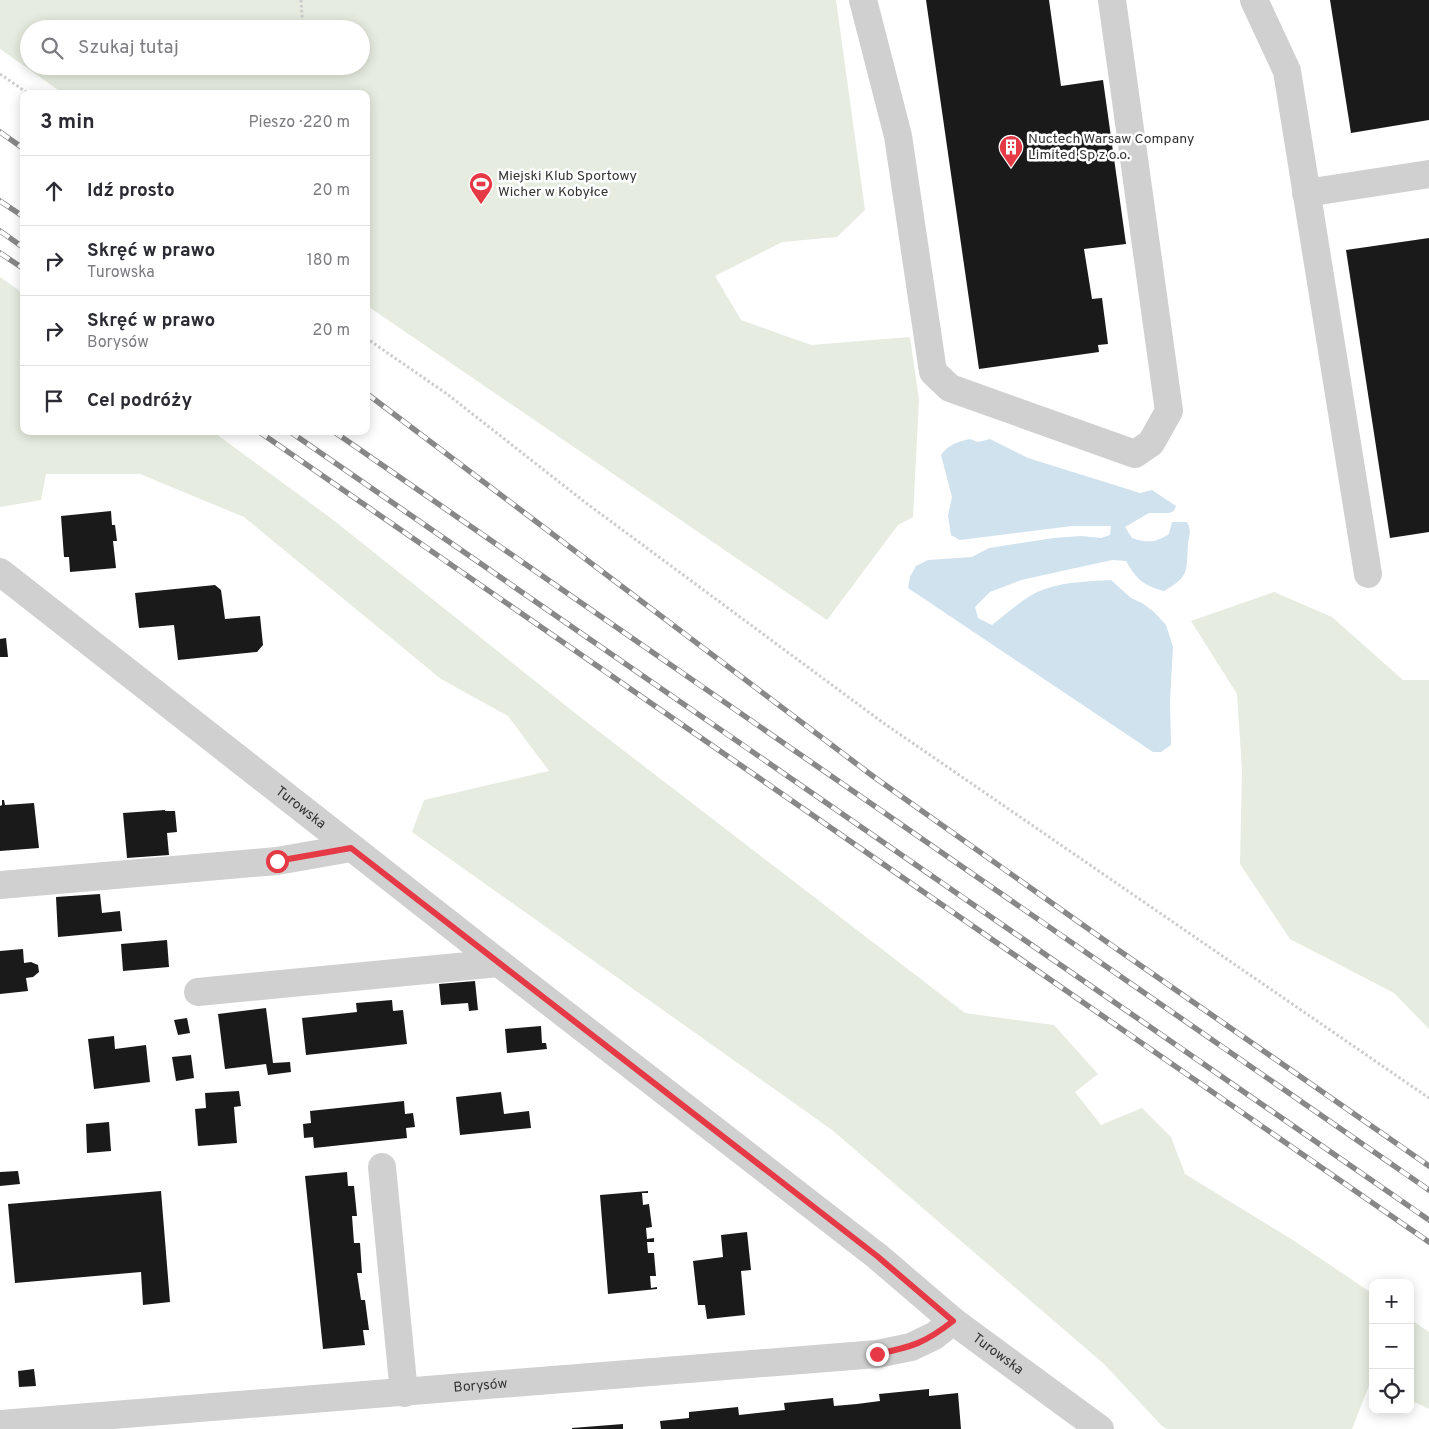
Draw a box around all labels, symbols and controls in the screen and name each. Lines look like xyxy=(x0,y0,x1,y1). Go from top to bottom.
search box xyxy=(20,20,370,75)
icon: search xyxy=(38,34,66,62)
text: Szukaj tutaj xyxy=(78,36,179,60)
text: 3 min xyxy=(40,109,95,136)
text: Pieszo · 220 m xyxy=(249,113,350,133)
place label: Nuctech Warsaw Company Limited Sp z o.o. xyxy=(1028,131,1194,164)
building icon: Nuctech Warsaw Company Limited Sp z o.o. xyxy=(998,134,1024,168)
place label: Miejski Klub Sportowy Wicher w Kobyłce xyxy=(498,168,637,201)
sports icon: Miejski Klub Sportowy Wicher w Kobyłce xyxy=(468,171,494,205)
icon: ahead xyxy=(40,177,68,205)
text: Idź prosto xyxy=(87,179,175,203)
text: 20 m xyxy=(313,181,350,201)
text: Skręć w prawo xyxy=(87,239,215,263)
icon: right xyxy=(40,247,68,275)
text: 180 m xyxy=(307,251,350,271)
text: Turowska xyxy=(87,263,155,283)
text: Skręć w prawo xyxy=(87,309,215,333)
icon: right xyxy=(40,317,68,345)
text: 20 m xyxy=(313,321,350,341)
text: Borysów xyxy=(87,333,149,353)
icon: arrive xyxy=(40,387,68,415)
text: Cel podróży xyxy=(87,389,192,413)
street label: Turowska xyxy=(272,783,329,833)
route start xyxy=(266,850,289,873)
map controls xyxy=(1369,1279,1414,1414)
button: + xyxy=(1369,1279,1414,1324)
button: − xyxy=(1369,1324,1414,1369)
street label: Turowska xyxy=(969,1330,1027,1378)
route end xyxy=(866,1343,889,1366)
button: locate xyxy=(1369,1369,1414,1414)
street label: Borysów xyxy=(453,1375,508,1396)

